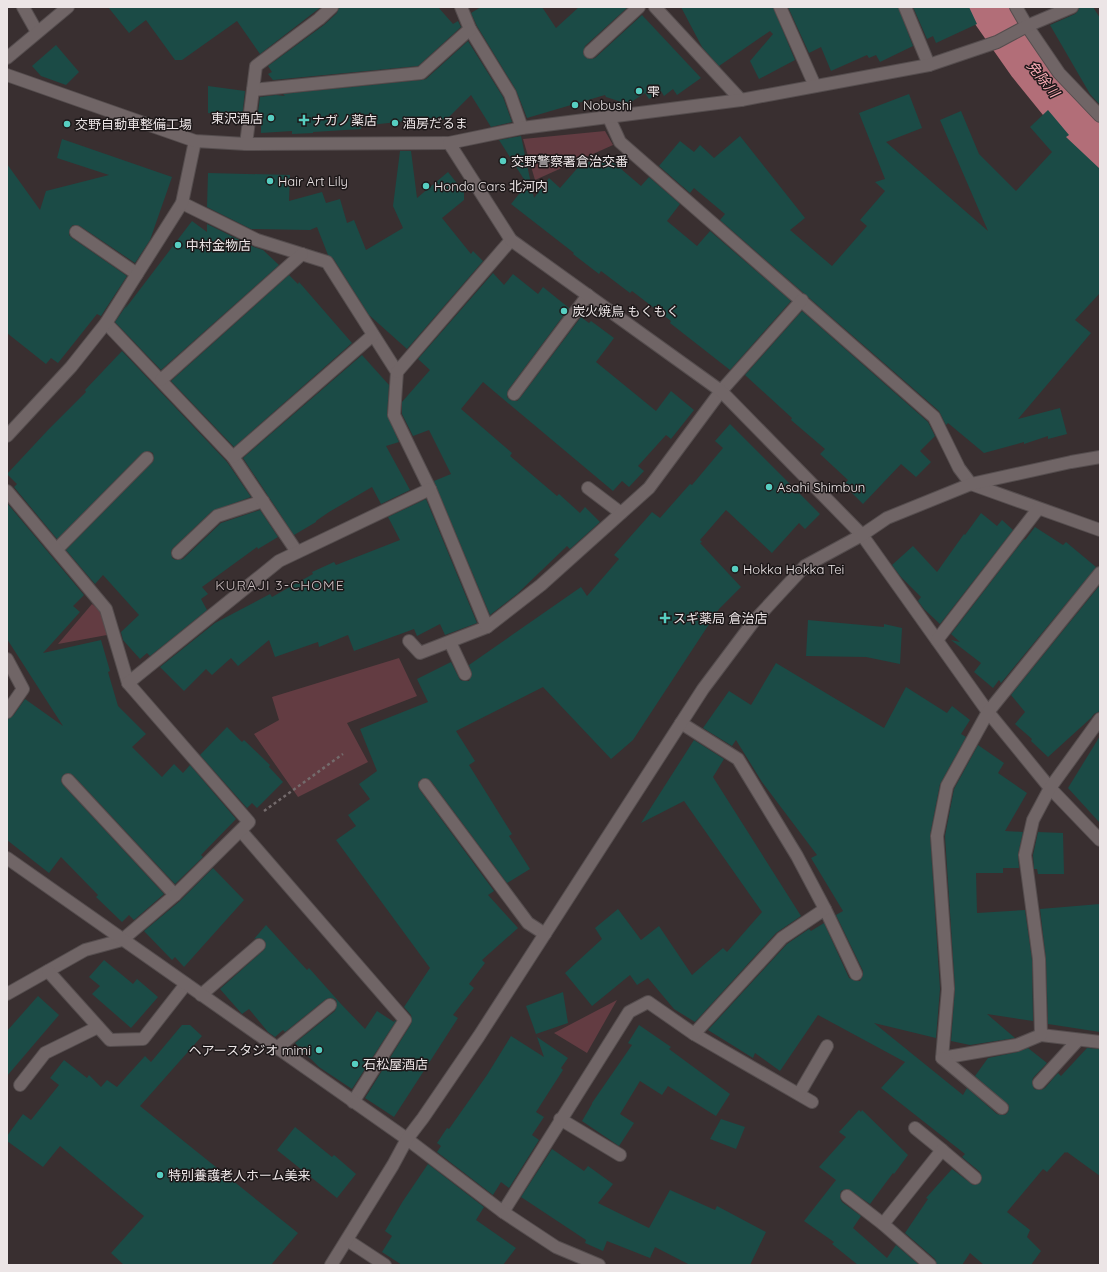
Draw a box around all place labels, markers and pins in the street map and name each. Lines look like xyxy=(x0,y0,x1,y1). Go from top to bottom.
place label: 雫 xyxy=(647,83,660,99)
marker: 雫 xyxy=(634,86,644,96)
place label: Nobushi xyxy=(583,97,632,113)
marker: Nobushi xyxy=(570,100,580,110)
place label: 東沢酒店 xyxy=(211,110,263,126)
place label: ナガノ薬店 xyxy=(312,112,377,128)
marker: 東沢酒店 xyxy=(266,113,276,123)
marker: ナガノ薬店 xyxy=(299,115,309,125)
place label: 酒房だるま xyxy=(403,115,468,131)
place label: 交野自動車整備工場 xyxy=(75,116,192,132)
marker: 酒房だるま xyxy=(390,118,400,128)
marker: 交野自動車整備工場 xyxy=(62,119,72,129)
place label: 交野警察署倉治交番 xyxy=(511,153,628,169)
marker: 交野警察署倉治交番 xyxy=(498,156,508,166)
place label: Hair Art Lily xyxy=(278,173,348,189)
marker: Hair Art Lily xyxy=(265,176,275,186)
place label: Honda Cars 北河内 xyxy=(434,178,548,194)
marker: Honda Cars 北河内 xyxy=(421,181,431,191)
place label: 中村金物店 xyxy=(186,237,251,253)
marker: 中村金物店 xyxy=(173,240,183,250)
place label: 炭火焼鳥 もくもく xyxy=(572,303,680,319)
marker: 炭火焼鳥 もくもく xyxy=(559,306,569,316)
place label: Asahi Shimbun xyxy=(777,479,865,495)
marker: Asahi Shimbun xyxy=(764,482,774,492)
place label: Hokka Hokka Tei xyxy=(743,561,844,577)
marker: Hokka Hokka Tei xyxy=(730,564,740,574)
place label: スギ薬局 倉治店 xyxy=(673,610,768,626)
marker: スギ薬局 倉治店 xyxy=(660,613,670,623)
place label: ヘアースタジオ mimi xyxy=(189,1042,311,1058)
marker: ヘアースタジオ mimi xyxy=(314,1045,324,1055)
place label: 石松屋酒店 xyxy=(363,1056,428,1072)
marker: 石松屋酒店 xyxy=(350,1059,360,1069)
place label: 特別養護老人ホーム美来 xyxy=(168,1167,311,1183)
marker: 特別養護老人ホーム美来 xyxy=(155,1170,165,1180)

